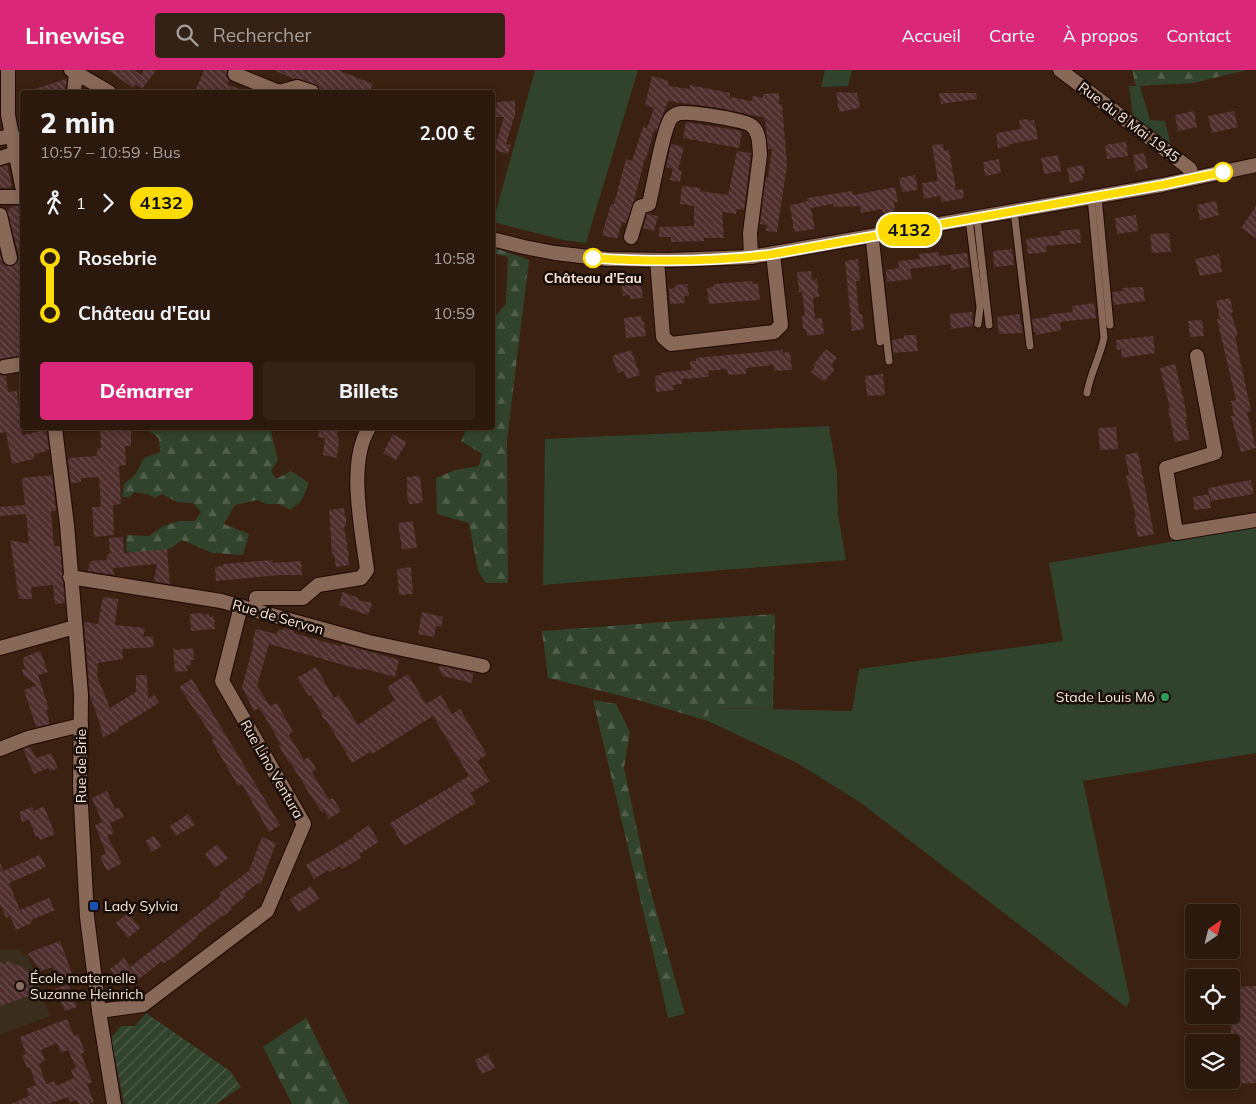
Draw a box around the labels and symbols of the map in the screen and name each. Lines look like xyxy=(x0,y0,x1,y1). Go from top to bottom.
street label: Rue du 8 Mai 1945 xyxy=(1075,78,1183,166)
unlabelled marker xyxy=(1213,162,1233,182)
line badge: 4132 xyxy=(874,214,944,246)
marker: Château d'Eau xyxy=(583,248,603,268)
place label: Château d'Eau xyxy=(544,269,642,287)
street label: Rue de Servon xyxy=(230,595,326,639)
place label: Stade Louis Mô xyxy=(1056,688,1155,706)
marker: Stade Louis Mô xyxy=(1159,691,1171,703)
street label: Rue Lino Ventura xyxy=(236,716,308,822)
street label: Rue de Brie xyxy=(72,729,90,803)
place label: Lady Sylvia xyxy=(104,897,178,915)
marker: Lady Sylvia xyxy=(88,900,100,912)
north arrow xyxy=(1185,904,1240,959)
place label: École maternelle Suzanne Heinrich xyxy=(30,969,144,1003)
marker: École maternelle Suzanne Heinrich xyxy=(14,980,26,992)

